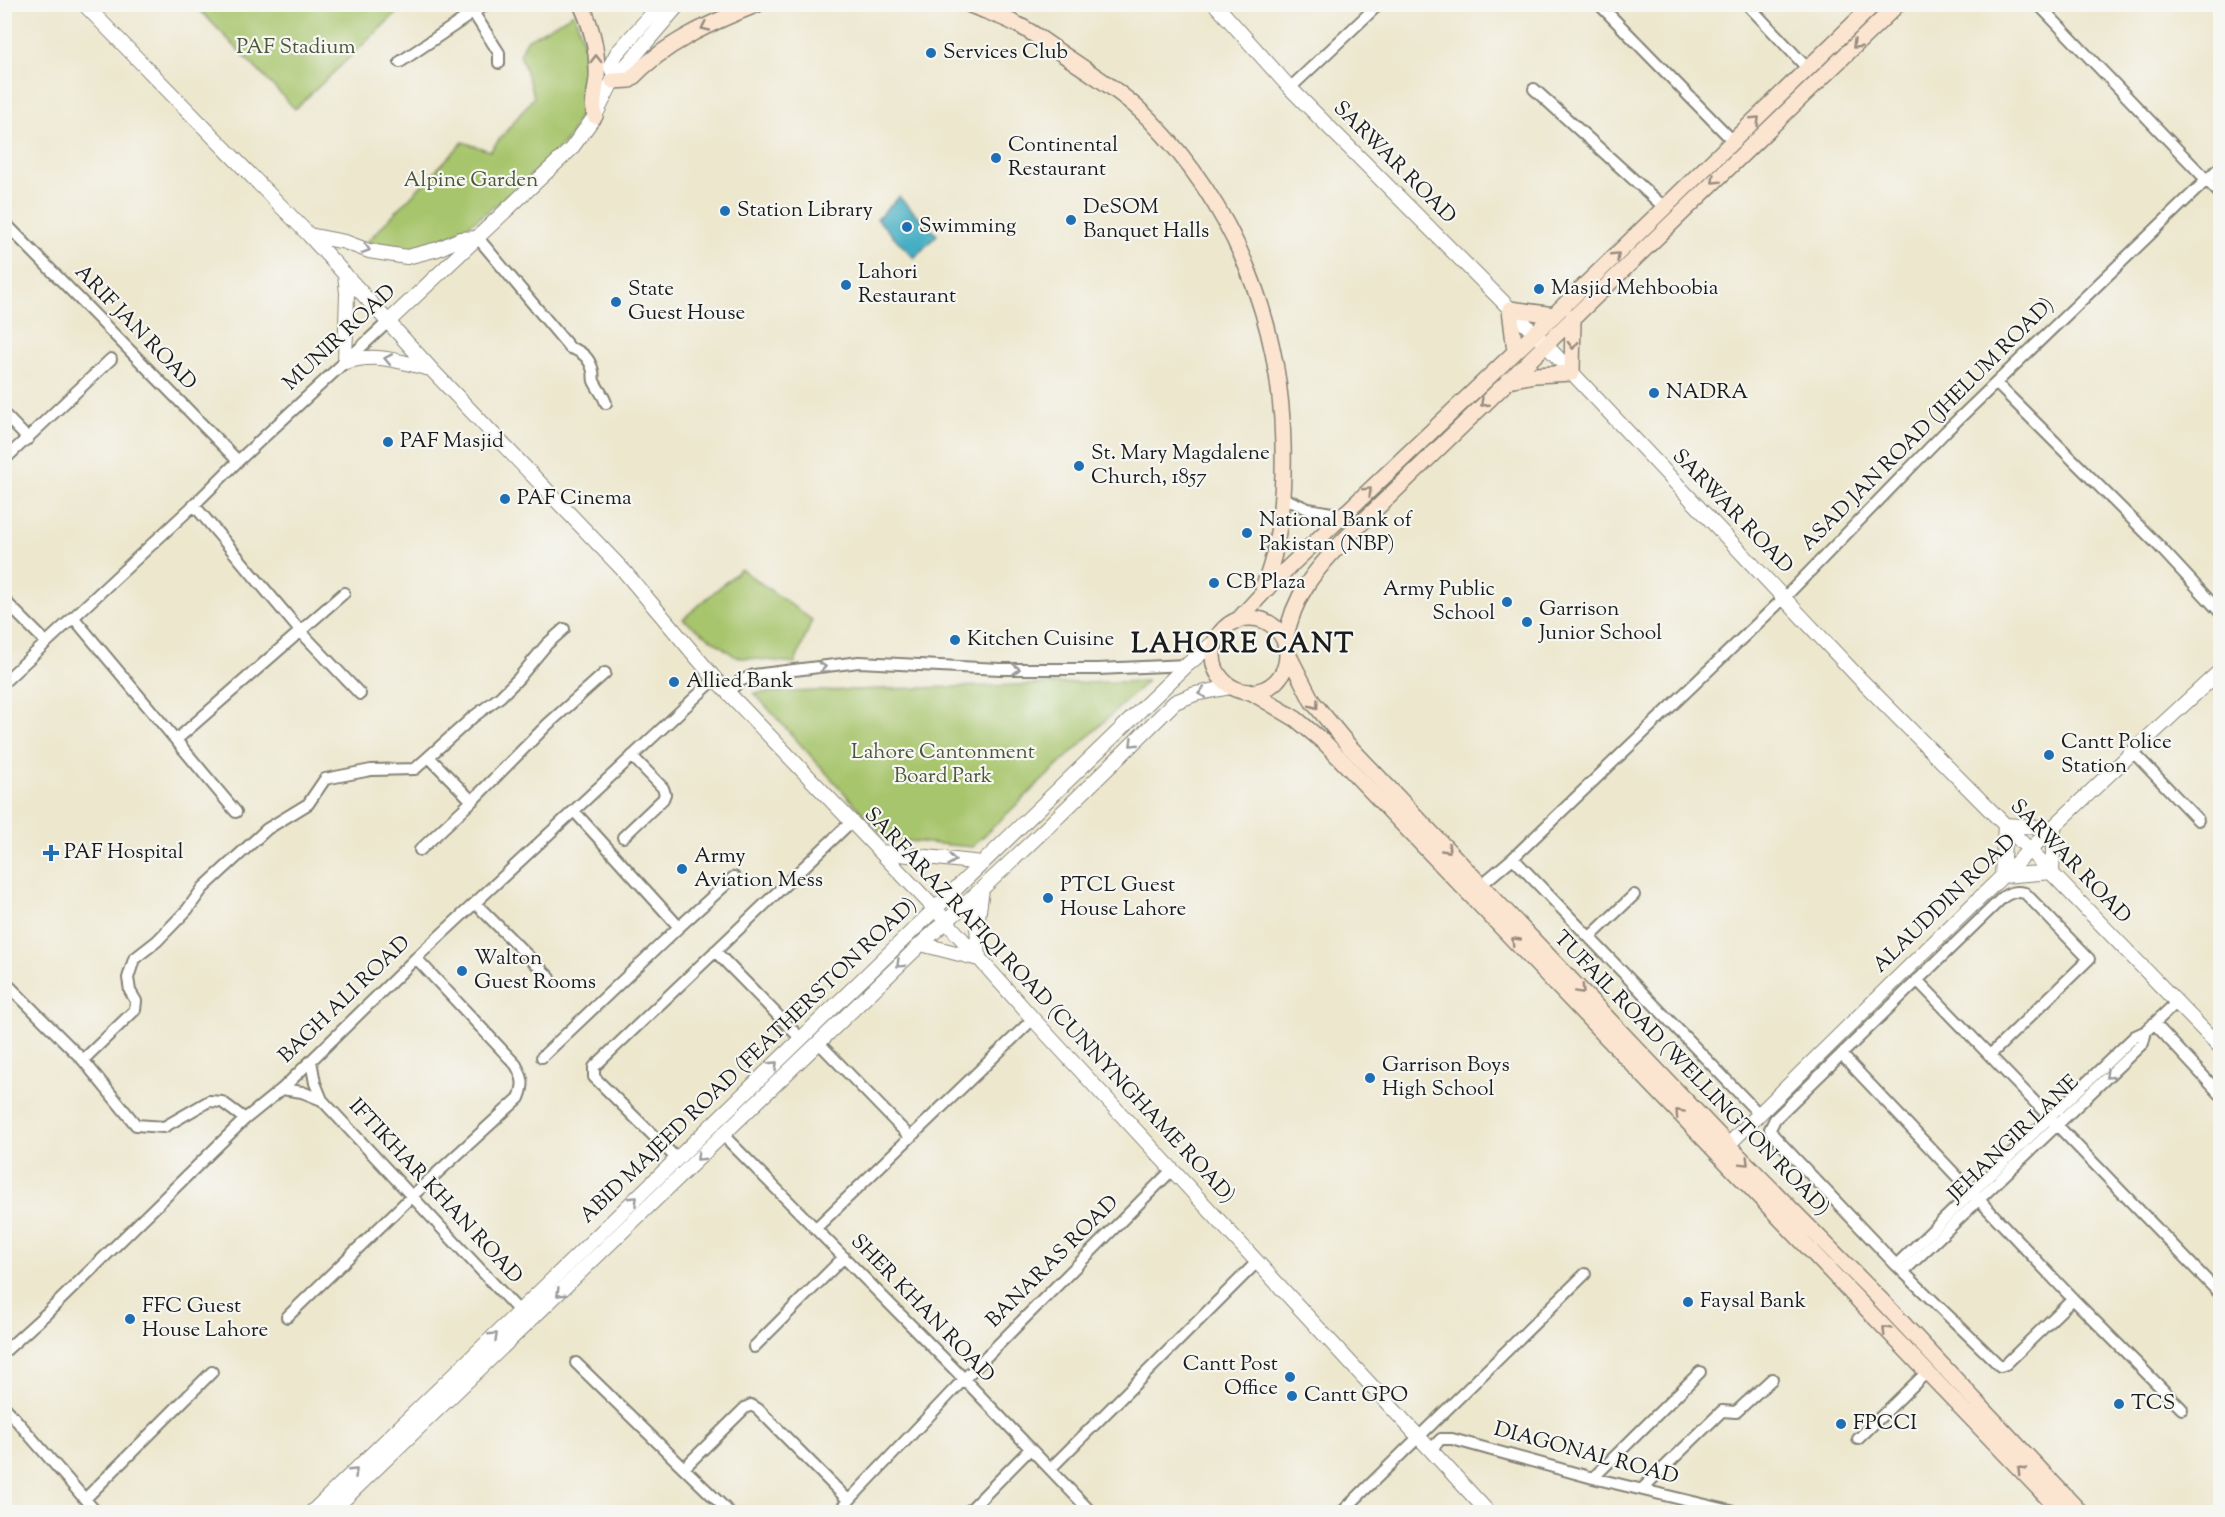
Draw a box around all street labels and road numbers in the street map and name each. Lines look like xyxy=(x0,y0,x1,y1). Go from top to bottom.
street label: SARWAR ROAD xyxy=(1326,95,1462,231)
street label: ARIF JAN ROAD xyxy=(67,258,203,398)
street label: MUNIR ROAD xyxy=(277,278,403,398)
street label: ASAD JAN ROAD (JHELUM ROAD) xyxy=(1794,291,2062,559)
street label: SARWAR ROAD xyxy=(1664,443,1800,581)
street label: SARWAR ROAD xyxy=(2002,793,2138,931)
street label: SARFARAZ RAFIQI ROAD (CUNNYNGHAME ROAD) xyxy=(857,801,1241,1211)
street label: ALAUDDIN ROAD xyxy=(1867,828,2023,980)
street label: ABID MAJEED ROAD (FEATHERSTON ROAD) xyxy=(574,891,924,1231)
street label: TUFAIL ROAD (WELLINGTON ROAD) xyxy=(1546,925,1836,1223)
street label: BAGH ALI ROAD xyxy=(272,929,418,1071)
street label: JEHANGIR LANE xyxy=(1941,1068,2086,1210)
street label: IFTIKHAR KHAN ROAD xyxy=(341,1093,529,1291)
street label: BANARAS ROAD xyxy=(980,1189,1126,1335)
street label: SHER KHAN ROAD xyxy=(843,1228,1001,1390)
street label: DIAGONAL ROAD xyxy=(1490,1415,1682,1493)

